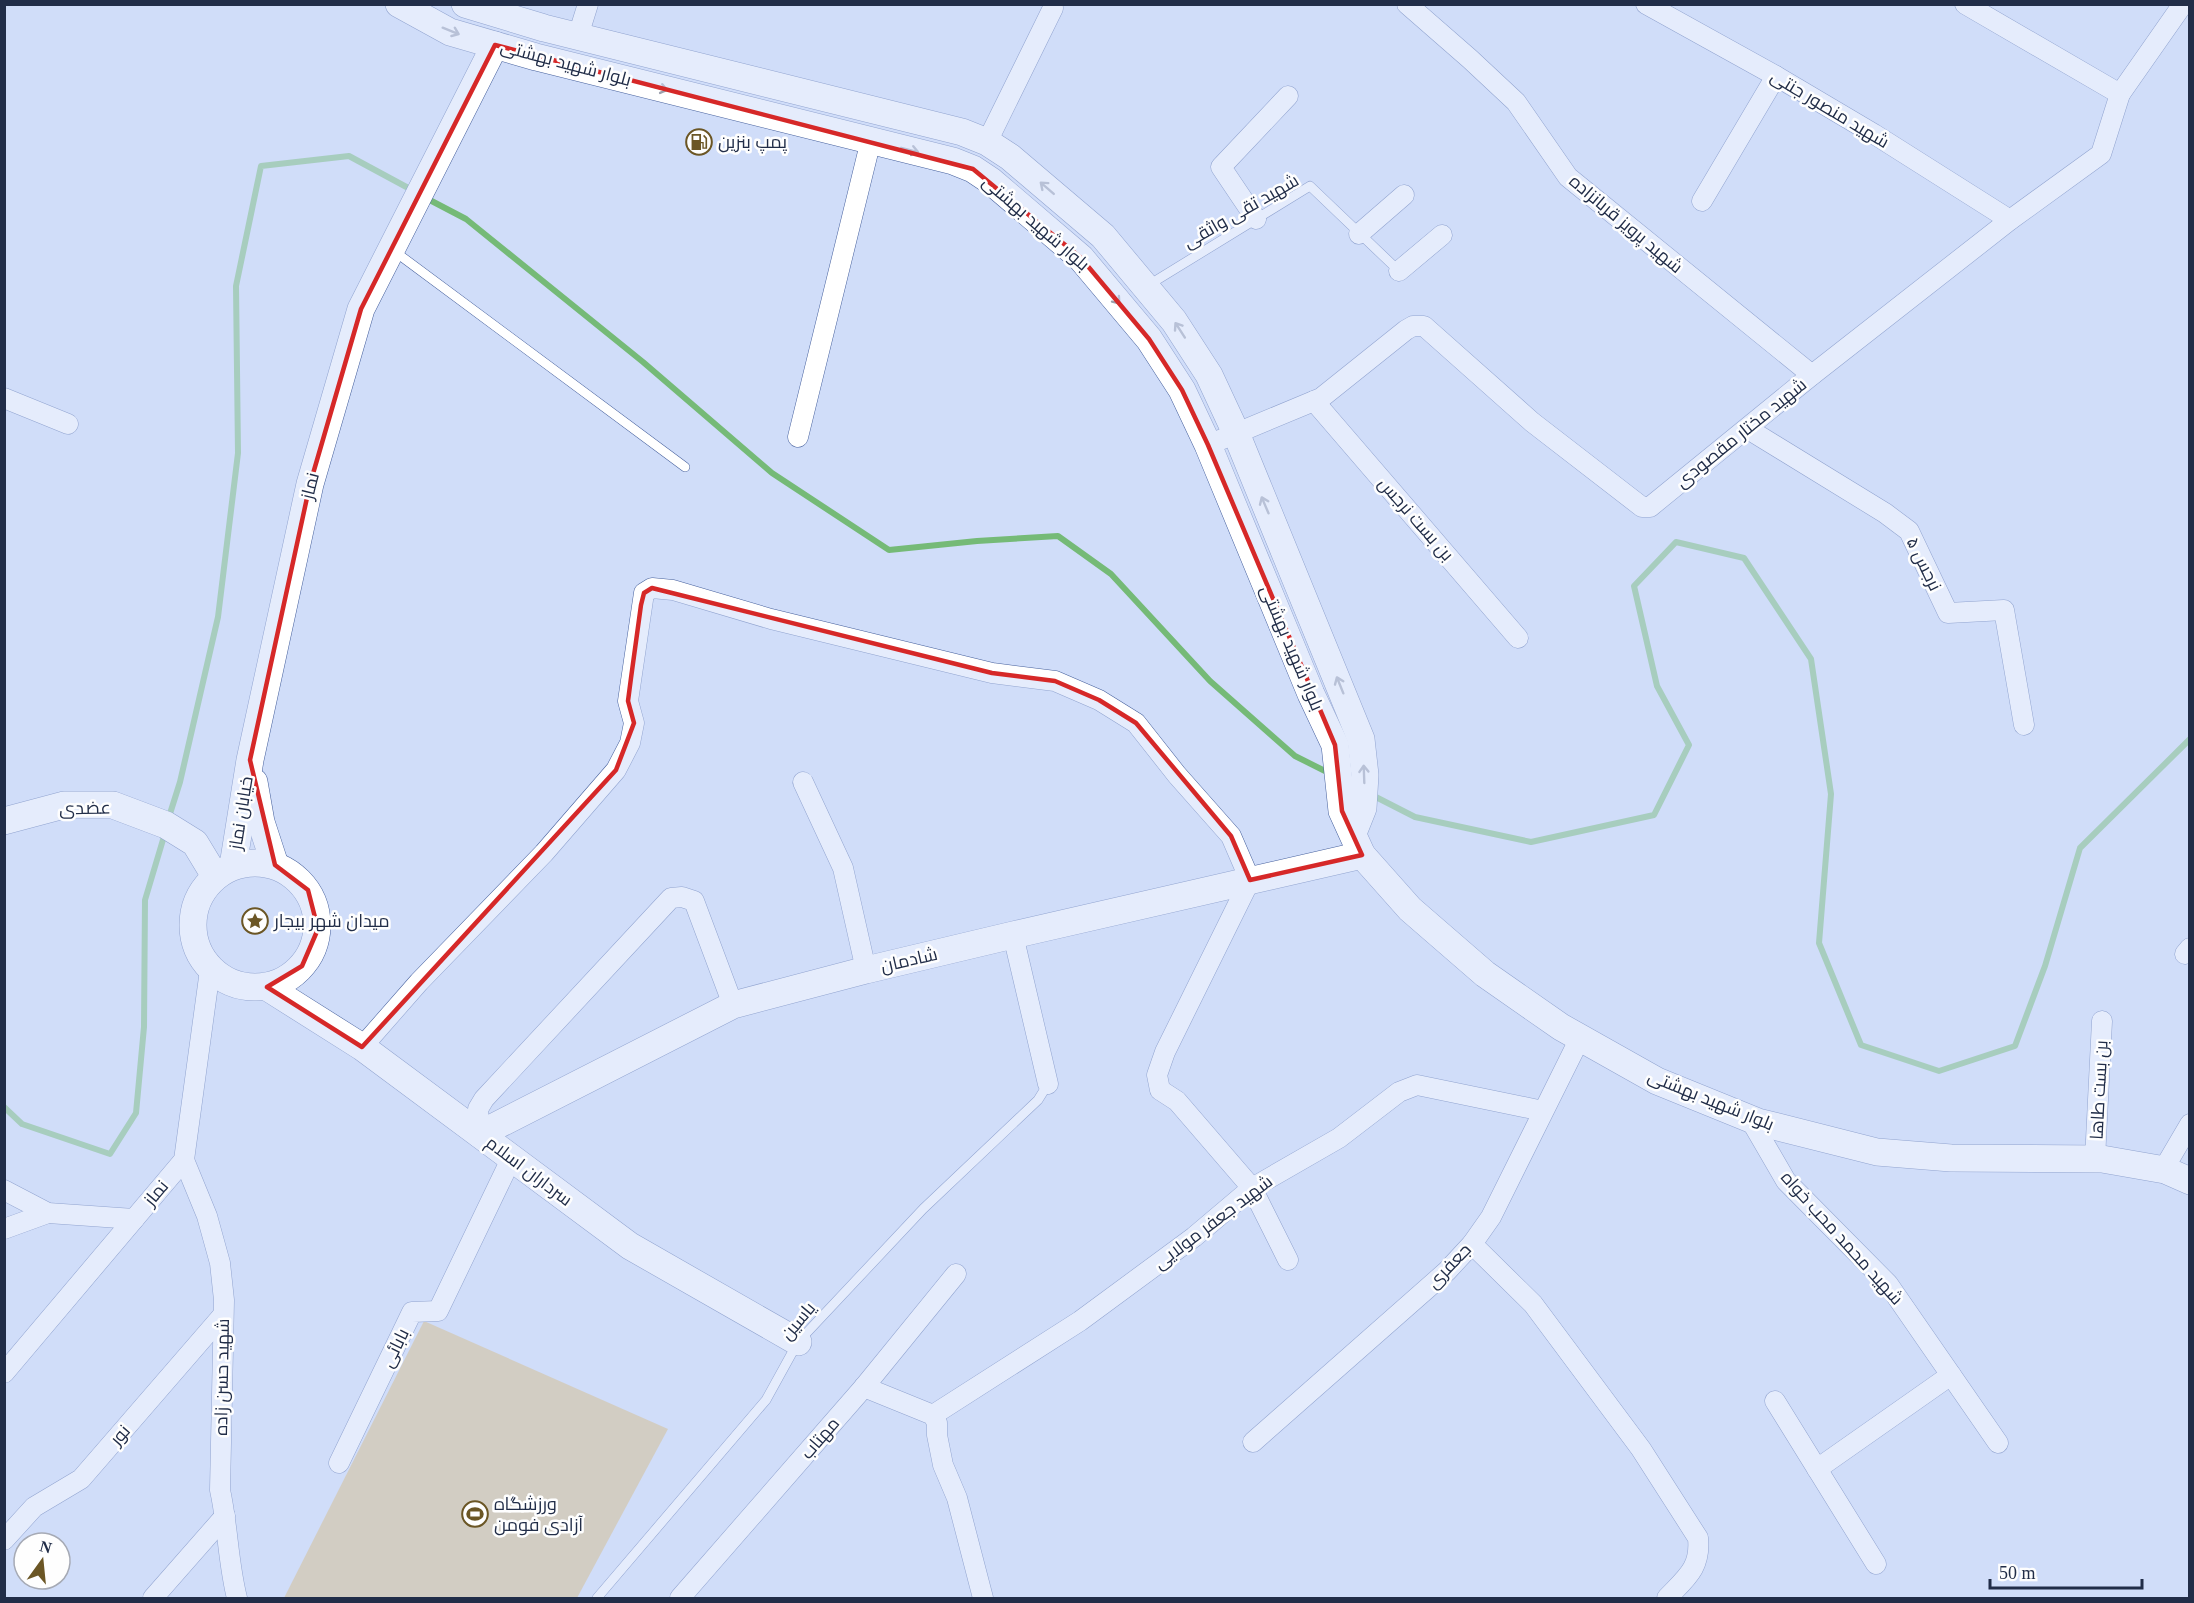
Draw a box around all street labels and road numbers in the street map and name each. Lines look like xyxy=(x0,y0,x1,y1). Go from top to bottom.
street label: بلوار شهید بهشتی xyxy=(498,36,633,91)
street label: شهید منصور جنتی xyxy=(1767,66,1893,153)
street label: شهید تقی واثقی xyxy=(1180,170,1303,253)
street label: بلوار شهید بهشتی xyxy=(978,171,1093,275)
street label: شهید پرویز قربانزاده xyxy=(1564,171,1687,279)
street label: شهید مختار مقصودی xyxy=(1672,374,1811,493)
street label: نماز xyxy=(297,470,324,503)
street label: بن بست نرجس xyxy=(1374,473,1458,565)
street label: نرجس ۵ xyxy=(1902,534,1945,594)
street label: بلوار شهید بهشتی xyxy=(1256,582,1327,714)
street label: خیابان نماز xyxy=(225,775,258,852)
street label: عضدی xyxy=(59,798,111,819)
street label: شادمان xyxy=(879,944,940,977)
street label: بن بست طاها xyxy=(2086,1040,2113,1140)
street label: بلوار شهید بهشتی xyxy=(1645,1066,1777,1135)
street label: سرداران اسلام xyxy=(481,1132,576,1211)
street label: شهید محمد محب خواه xyxy=(1776,1167,1907,1309)
street label: شهید جعفر مولایی xyxy=(1150,1171,1277,1274)
street label: نماز xyxy=(139,1176,173,1211)
street label: جعفری xyxy=(1423,1239,1476,1293)
street label: یاسین xyxy=(777,1298,820,1344)
street label: شهید حسن زاده xyxy=(211,1318,234,1436)
street label: بابائی xyxy=(377,1325,414,1371)
street label: مهتاب xyxy=(797,1413,844,1463)
street label: نور xyxy=(105,1421,135,1451)

